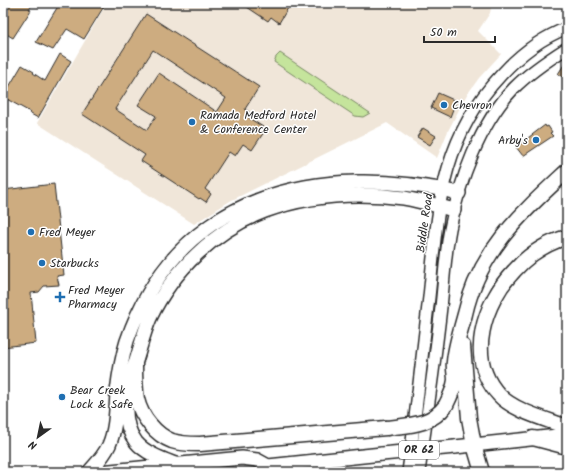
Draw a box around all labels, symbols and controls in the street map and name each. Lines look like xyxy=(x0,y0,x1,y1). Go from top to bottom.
scale bar xyxy=(424,18,495,44)
text: 50 m xyxy=(430,23,457,42)
place label: Chevron xyxy=(452,96,492,115)
marker: Chevron xyxy=(439,100,449,110)
place label: Ramada Medford Hotel & Conference Center xyxy=(200,106,316,139)
marker: Ramada Medford Hotel & Conference Center xyxy=(187,117,197,127)
place label: Arby's xyxy=(498,131,528,150)
marker: Arby's xyxy=(531,135,541,145)
street label: Biddle Road xyxy=(411,191,439,254)
place label: Fred Meyer xyxy=(39,223,96,242)
marker: Fred Meyer xyxy=(26,227,36,237)
place label: Starbucks xyxy=(50,254,99,273)
marker: Starbucks xyxy=(37,258,47,268)
place label: Fred Meyer Pharmacy xyxy=(68,281,125,314)
marker: Fred Meyer Pharmacy xyxy=(55,292,65,302)
place label: Bear Creek Lock & Safe xyxy=(70,381,134,414)
marker: Bear Creek Lock & Safe xyxy=(57,392,67,402)
north arrow xyxy=(18,417,58,457)
text: N xyxy=(25,435,41,454)
road number: OR 62 xyxy=(399,441,439,459)

